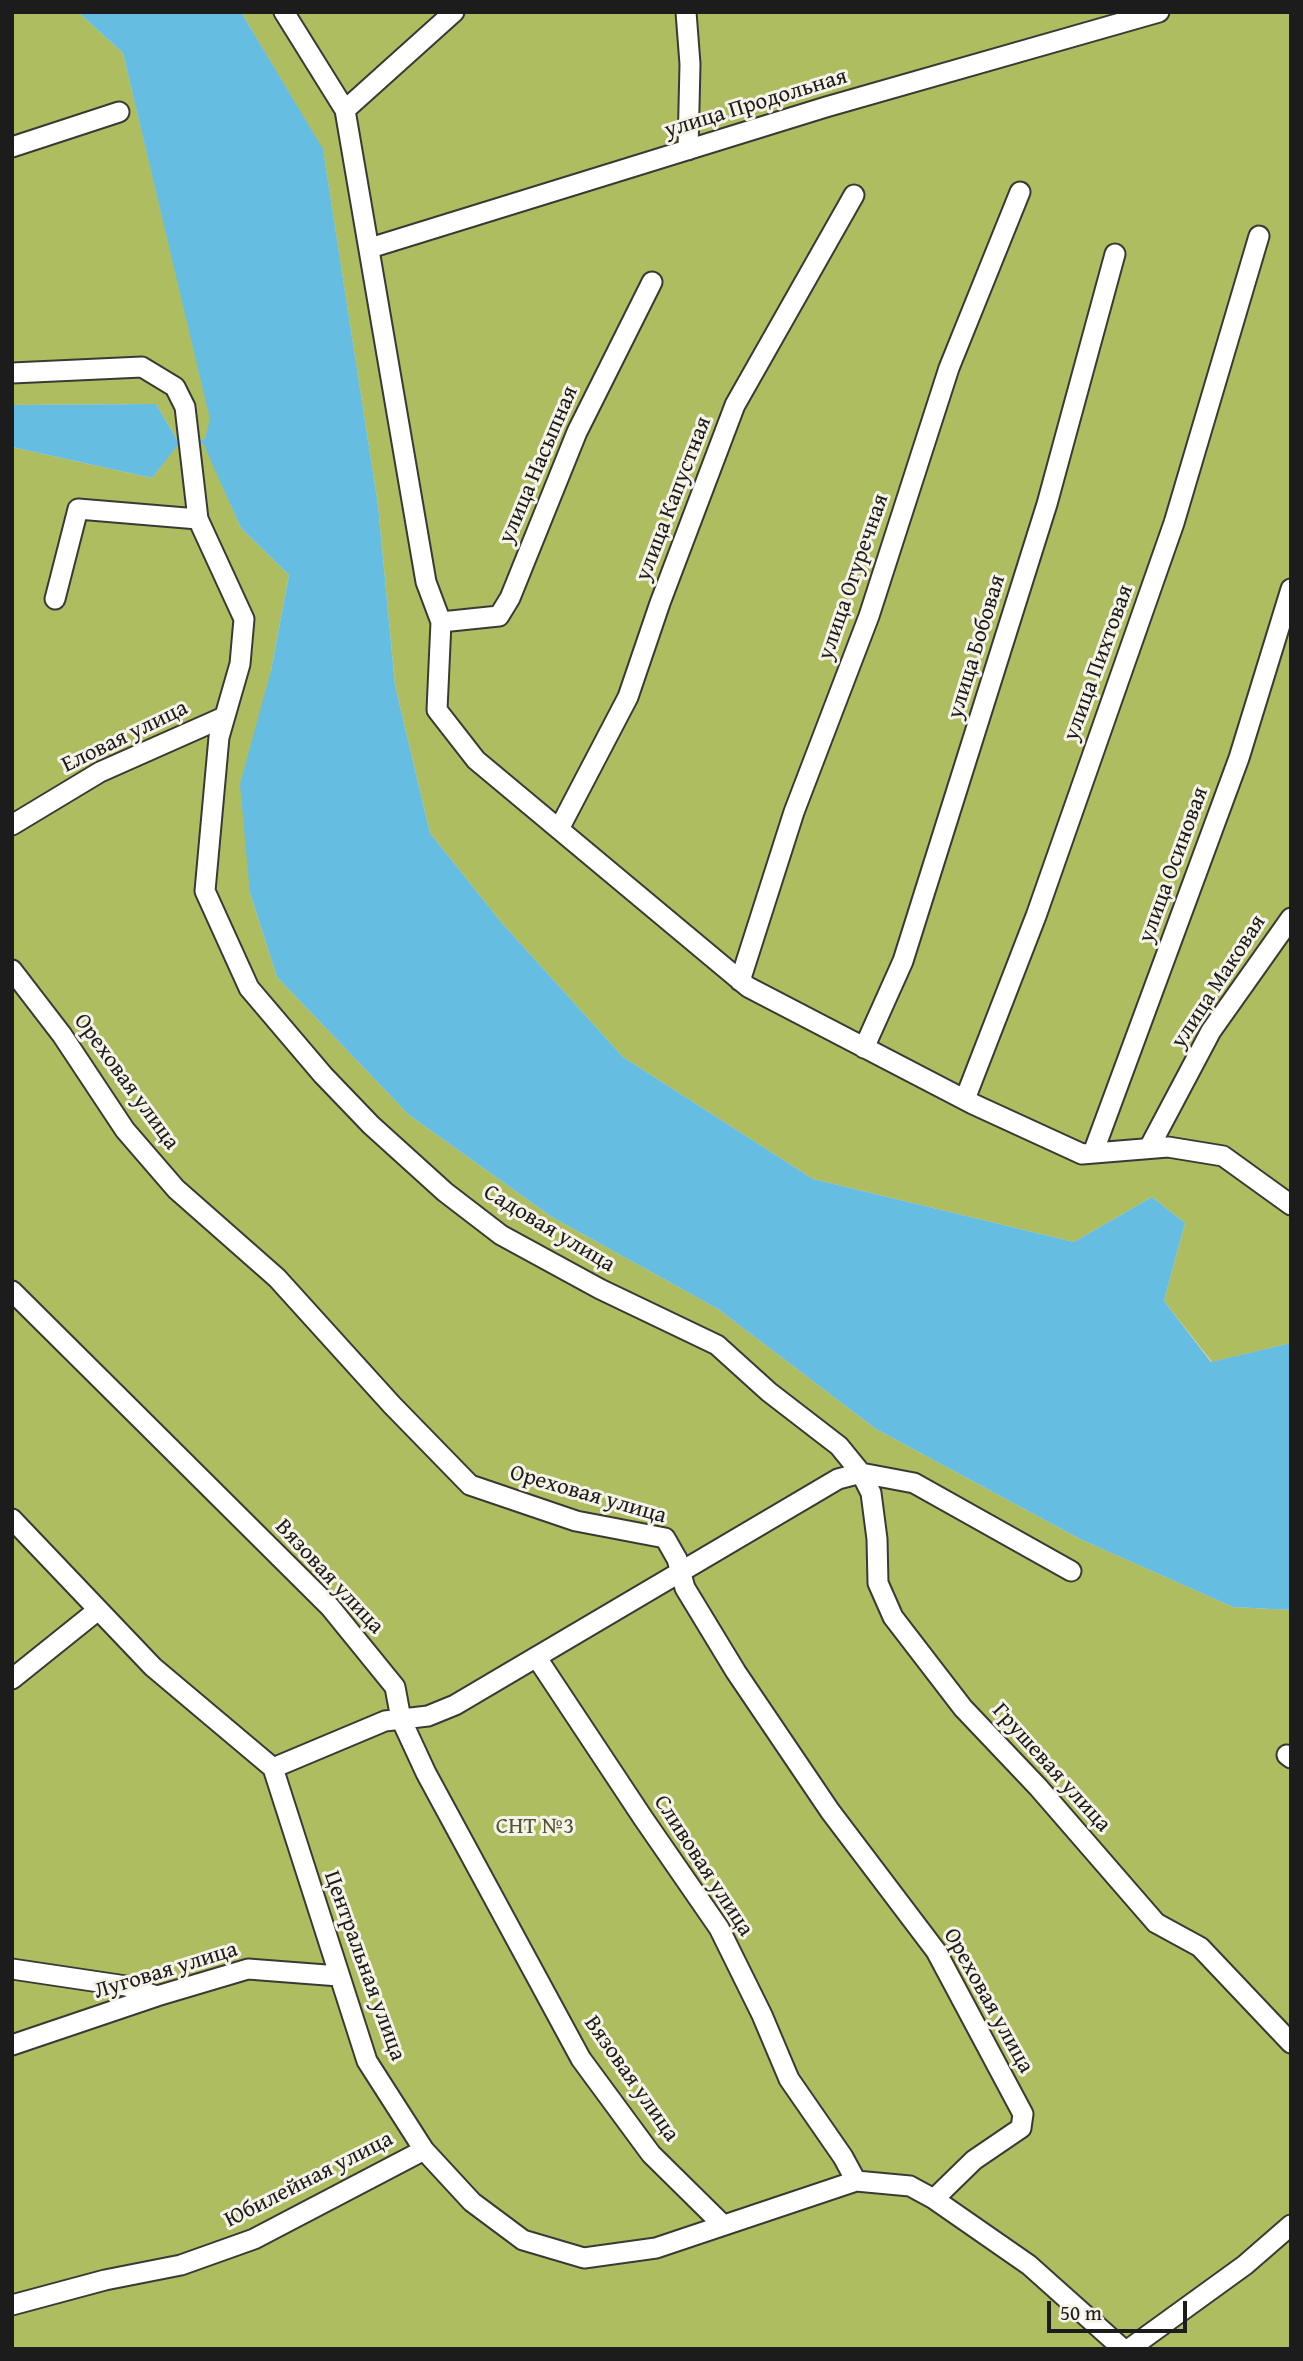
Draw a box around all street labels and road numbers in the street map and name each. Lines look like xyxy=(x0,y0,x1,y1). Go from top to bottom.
street label: улица Продольная xyxy=(661,63,851,145)
street label: улица Насыпная xyxy=(493,382,585,548)
street label: улица Капустная xyxy=(630,413,718,585)
street label: улица Огуречная xyxy=(813,490,895,664)
street label: улица Бобовая xyxy=(942,572,1012,722)
street label: улица Пихтовая xyxy=(1058,581,1140,745)
street label: Еловая улица xyxy=(57,695,193,779)
street label: улица Осиновая xyxy=(1133,783,1215,947)
street label: улица Маковая xyxy=(1166,910,1272,1054)
street label: Ореховая улица xyxy=(67,1009,185,1155)
street label: Садовая улица xyxy=(478,1179,620,1279)
street label: Ореховая улица xyxy=(507,1459,669,1531)
street label: Вязовая улица xyxy=(269,1514,389,1640)
street label: Грушевая улица xyxy=(986,1698,1116,1838)
street label: Сливовая улица xyxy=(647,1790,759,1942)
street label: Центральная улица xyxy=(317,1867,411,2065)
street label: Ореховая улица xyxy=(937,1924,1039,2078)
street label: Луговая улица xyxy=(91,1936,241,2006)
street label: Вязовая улица xyxy=(577,2011,685,2147)
street label: Юбилейная улица xyxy=(220,2126,398,2234)

